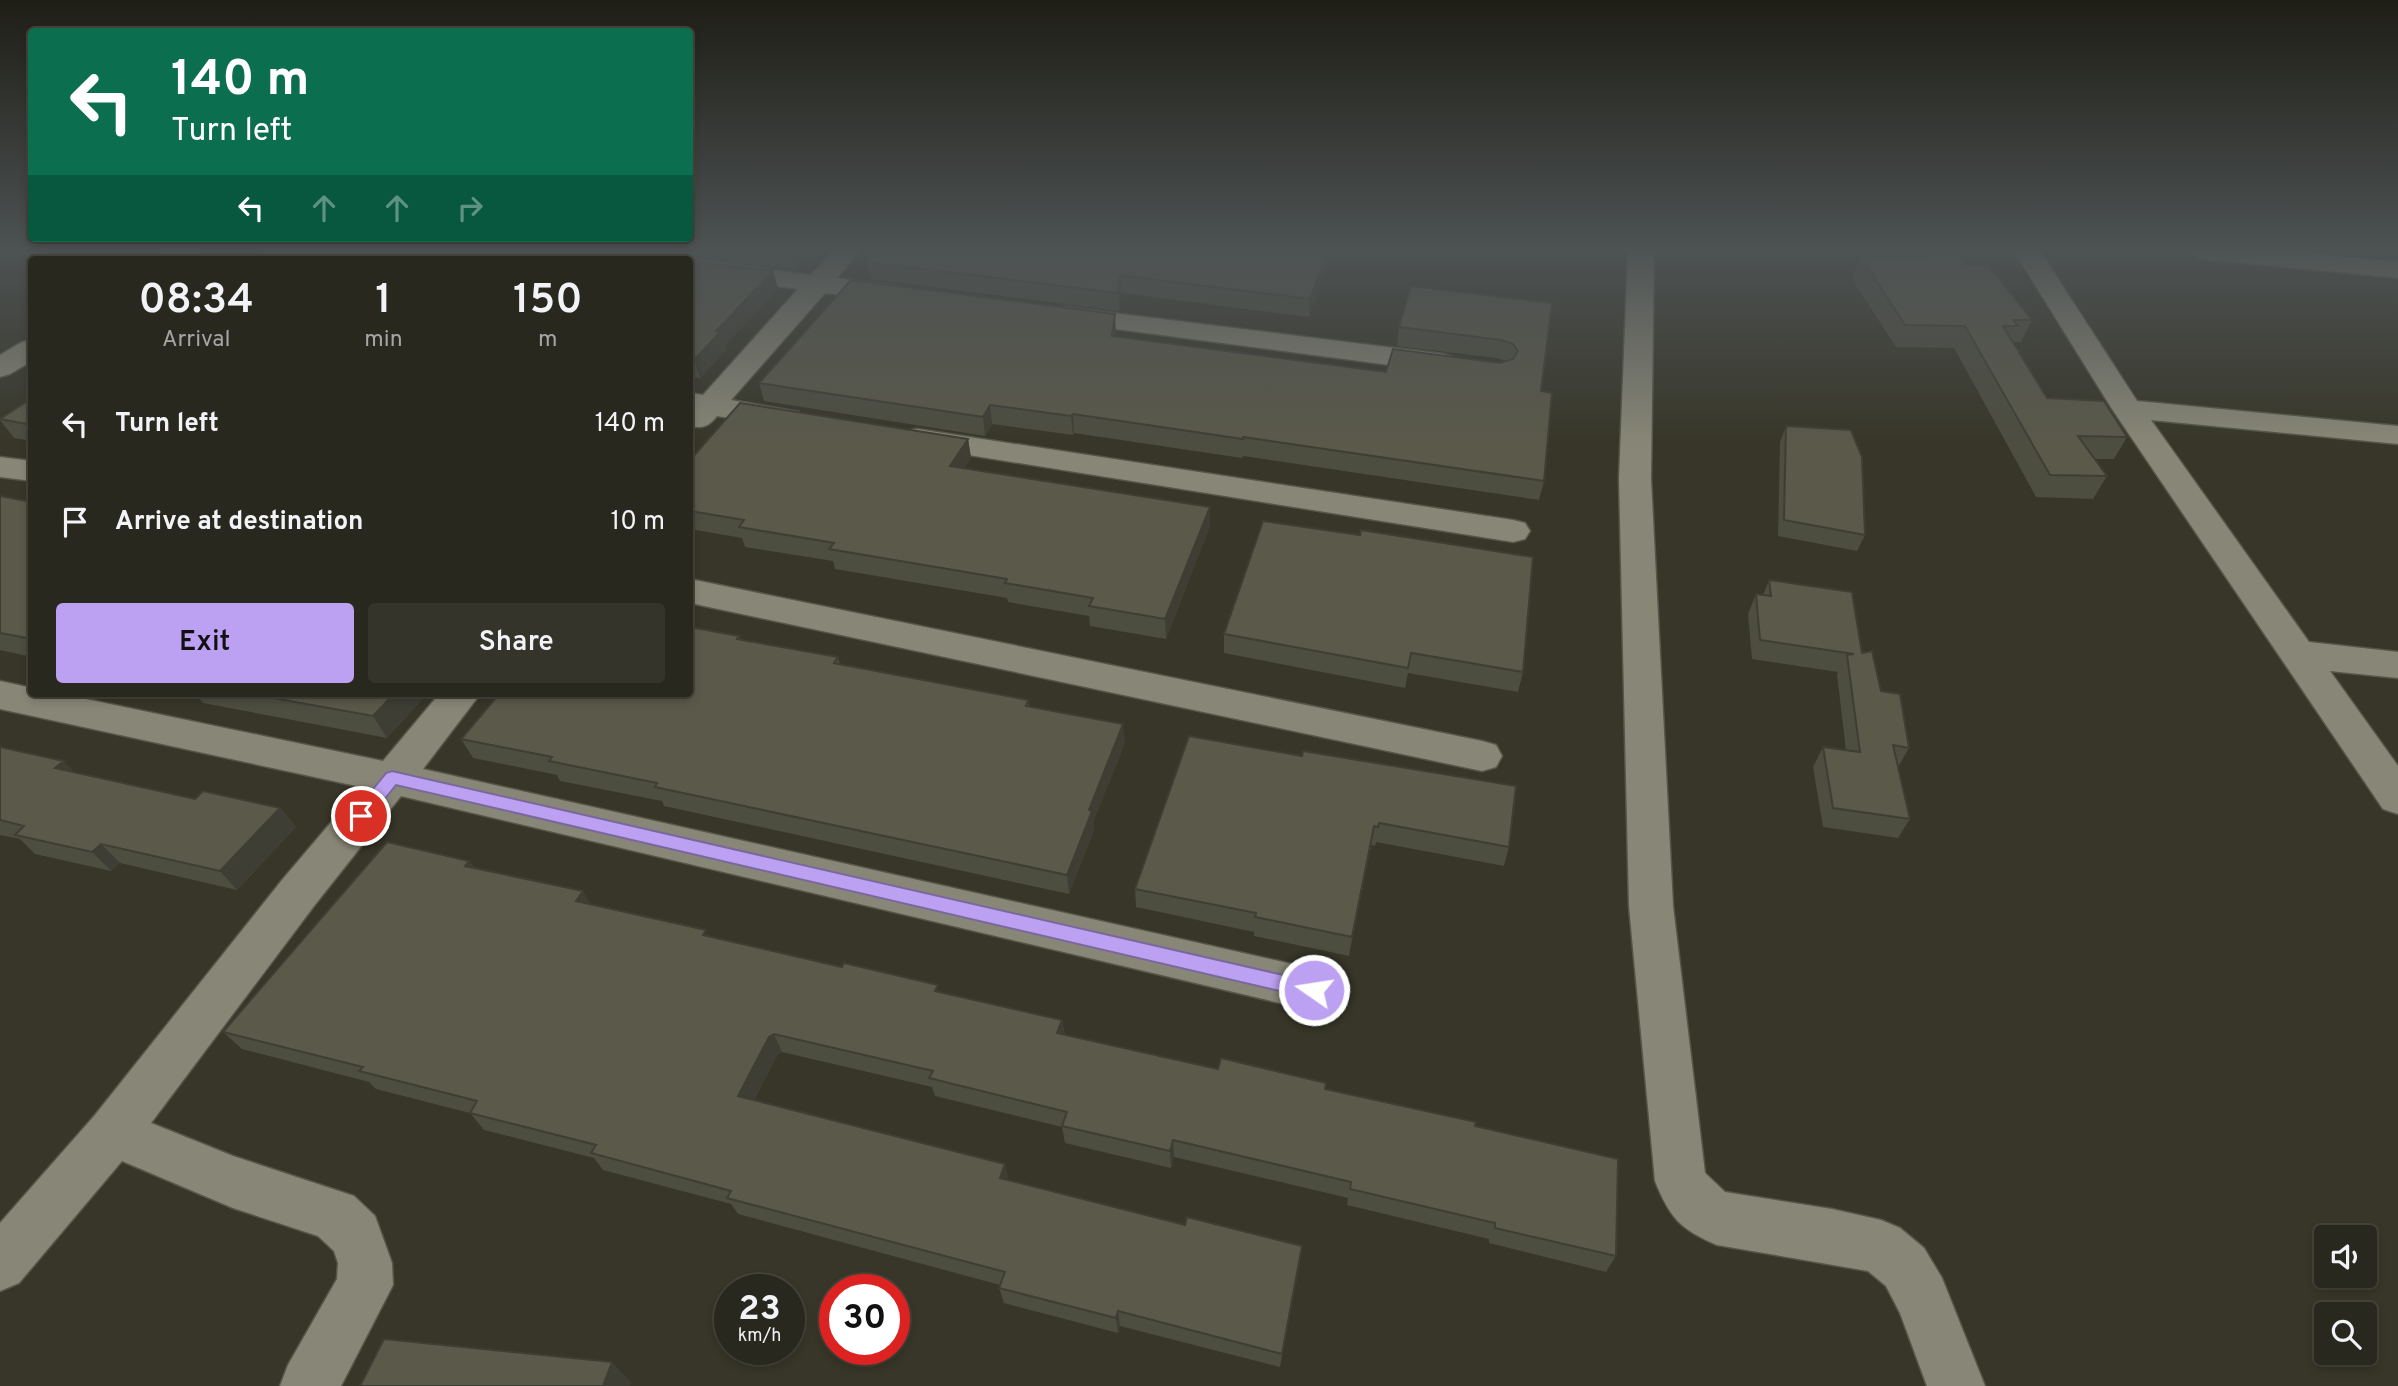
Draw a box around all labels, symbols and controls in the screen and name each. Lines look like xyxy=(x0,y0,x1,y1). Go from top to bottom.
text: 140 m xyxy=(171,51,310,113)
icon: left xyxy=(56,56,147,147)
text: Turn left xyxy=(171,112,292,152)
icon: left xyxy=(232,189,270,227)
icon: ahead xyxy=(305,189,343,227)
icon: ahead xyxy=(378,189,416,227)
icon: right xyxy=(451,189,489,227)
text: 08:34 xyxy=(138,275,254,328)
text: 1 xyxy=(375,275,392,328)
text: 150 xyxy=(513,275,583,328)
text: Arrival xyxy=(162,326,230,355)
text: min xyxy=(364,326,403,355)
text: m xyxy=(538,326,558,355)
icon: left xyxy=(56,405,94,443)
text: Turn left xyxy=(115,408,219,441)
text: 140 m xyxy=(595,408,665,441)
icon: arrive xyxy=(56,503,94,541)
text: Arrive at destination xyxy=(115,506,363,539)
text: 10 m xyxy=(610,506,665,539)
button: Exit xyxy=(56,603,354,683)
button: Share xyxy=(368,603,665,683)
pin xyxy=(331,786,391,846)
icon: arrive xyxy=(342,797,380,835)
position arrow xyxy=(1277,953,1351,1027)
map controls xyxy=(2314,1225,2377,1365)
button: sound xyxy=(2314,1225,2377,1288)
speed limit sign: 30 xyxy=(819,1274,910,1365)
text: 23 xyxy=(738,1288,781,1332)
button: search xyxy=(2314,1302,2377,1365)
text: km/h xyxy=(738,1325,781,1348)

